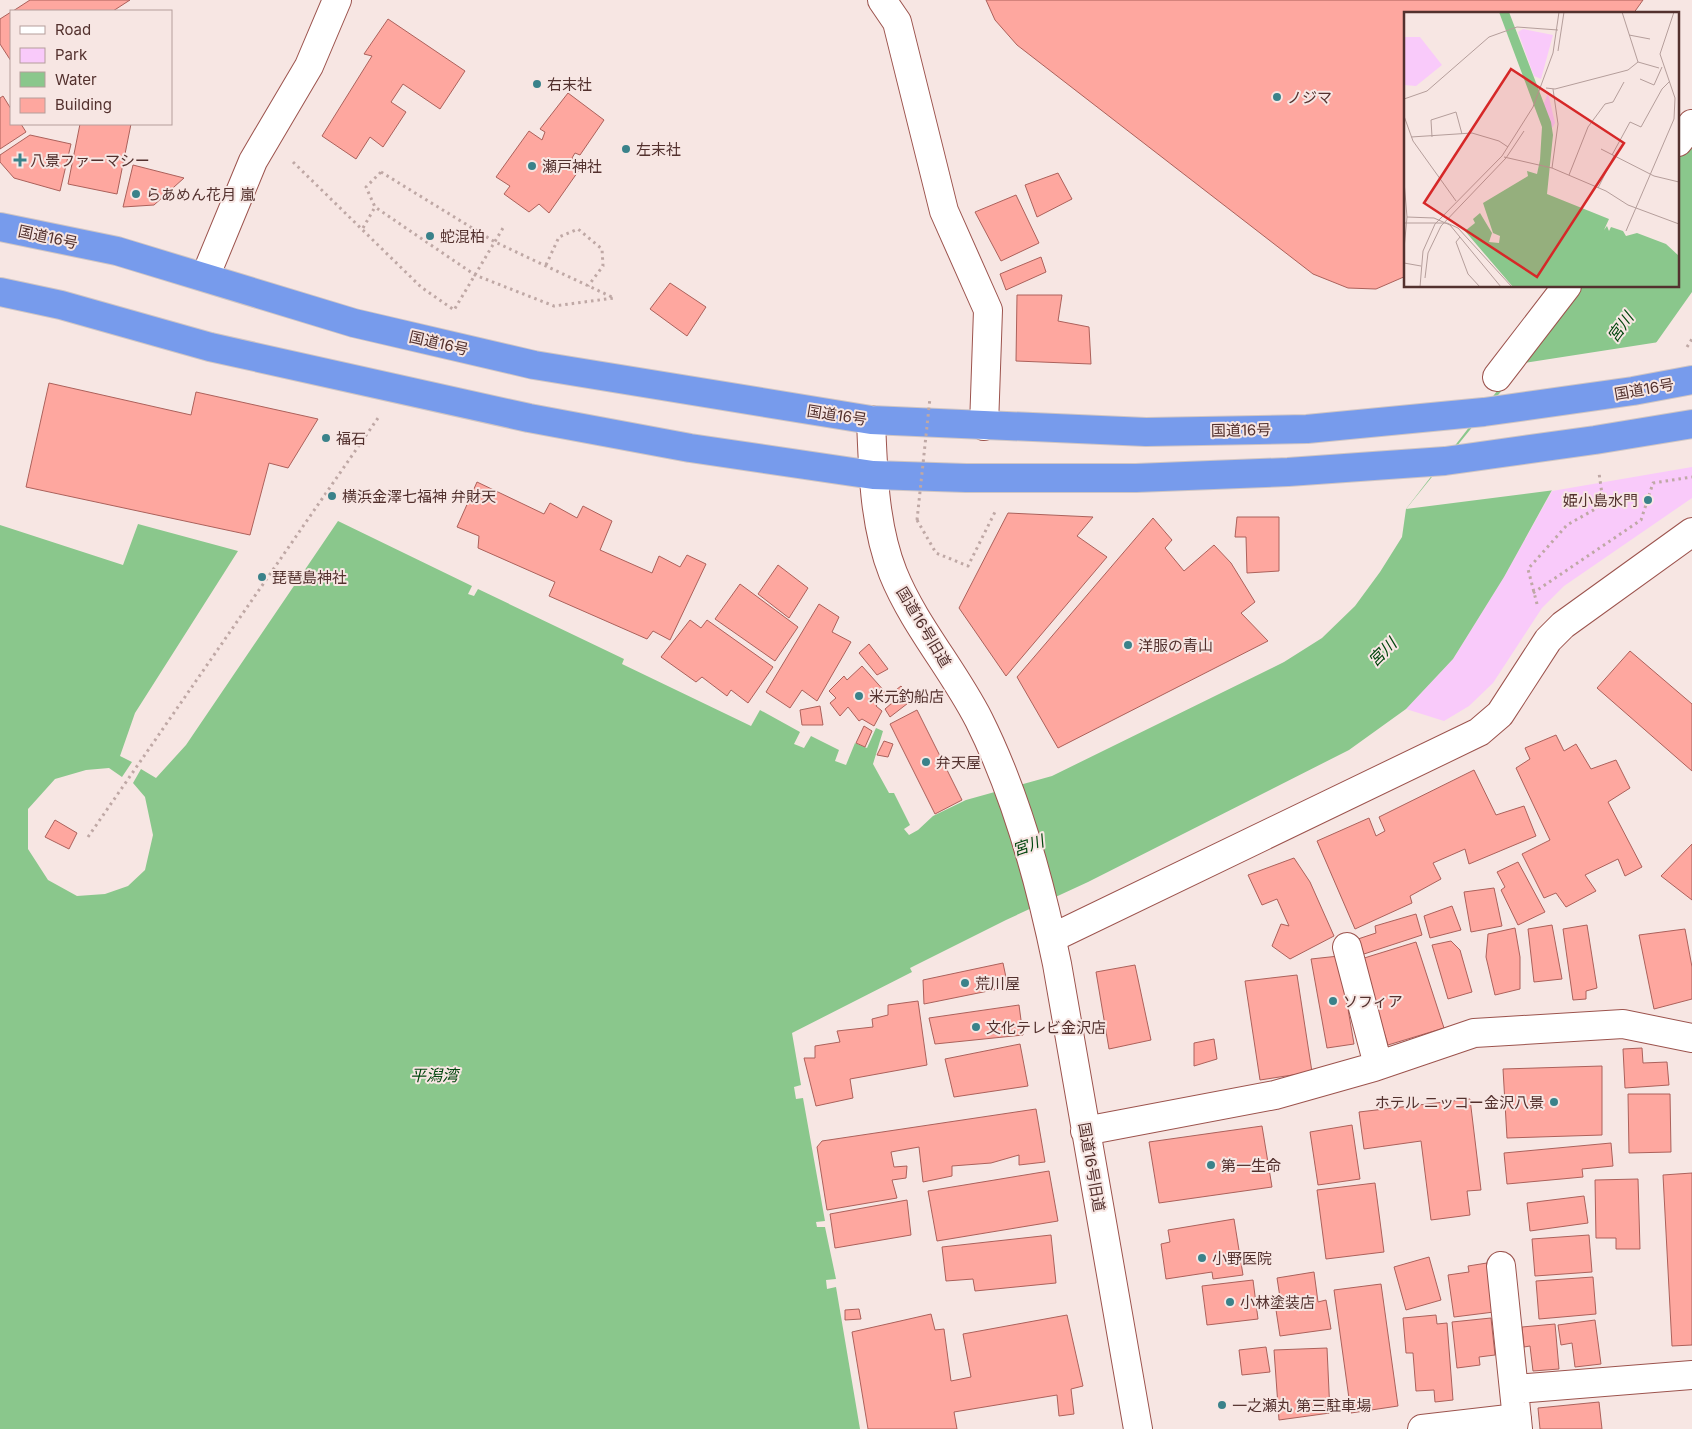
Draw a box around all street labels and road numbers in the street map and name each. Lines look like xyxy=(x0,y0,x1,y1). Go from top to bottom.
street label: 国道16号 xyxy=(16,221,80,253)
street label: 国道16号 xyxy=(407,327,471,359)
street label: 国道16号 xyxy=(1613,374,1675,404)
street label: 国道16号 xyxy=(806,401,868,429)
street label: 国道16号 xyxy=(1211,420,1271,440)
street label: 国道16号旧道 xyxy=(893,583,955,671)
street label: 国道16号旧道 xyxy=(1075,1121,1109,1213)

